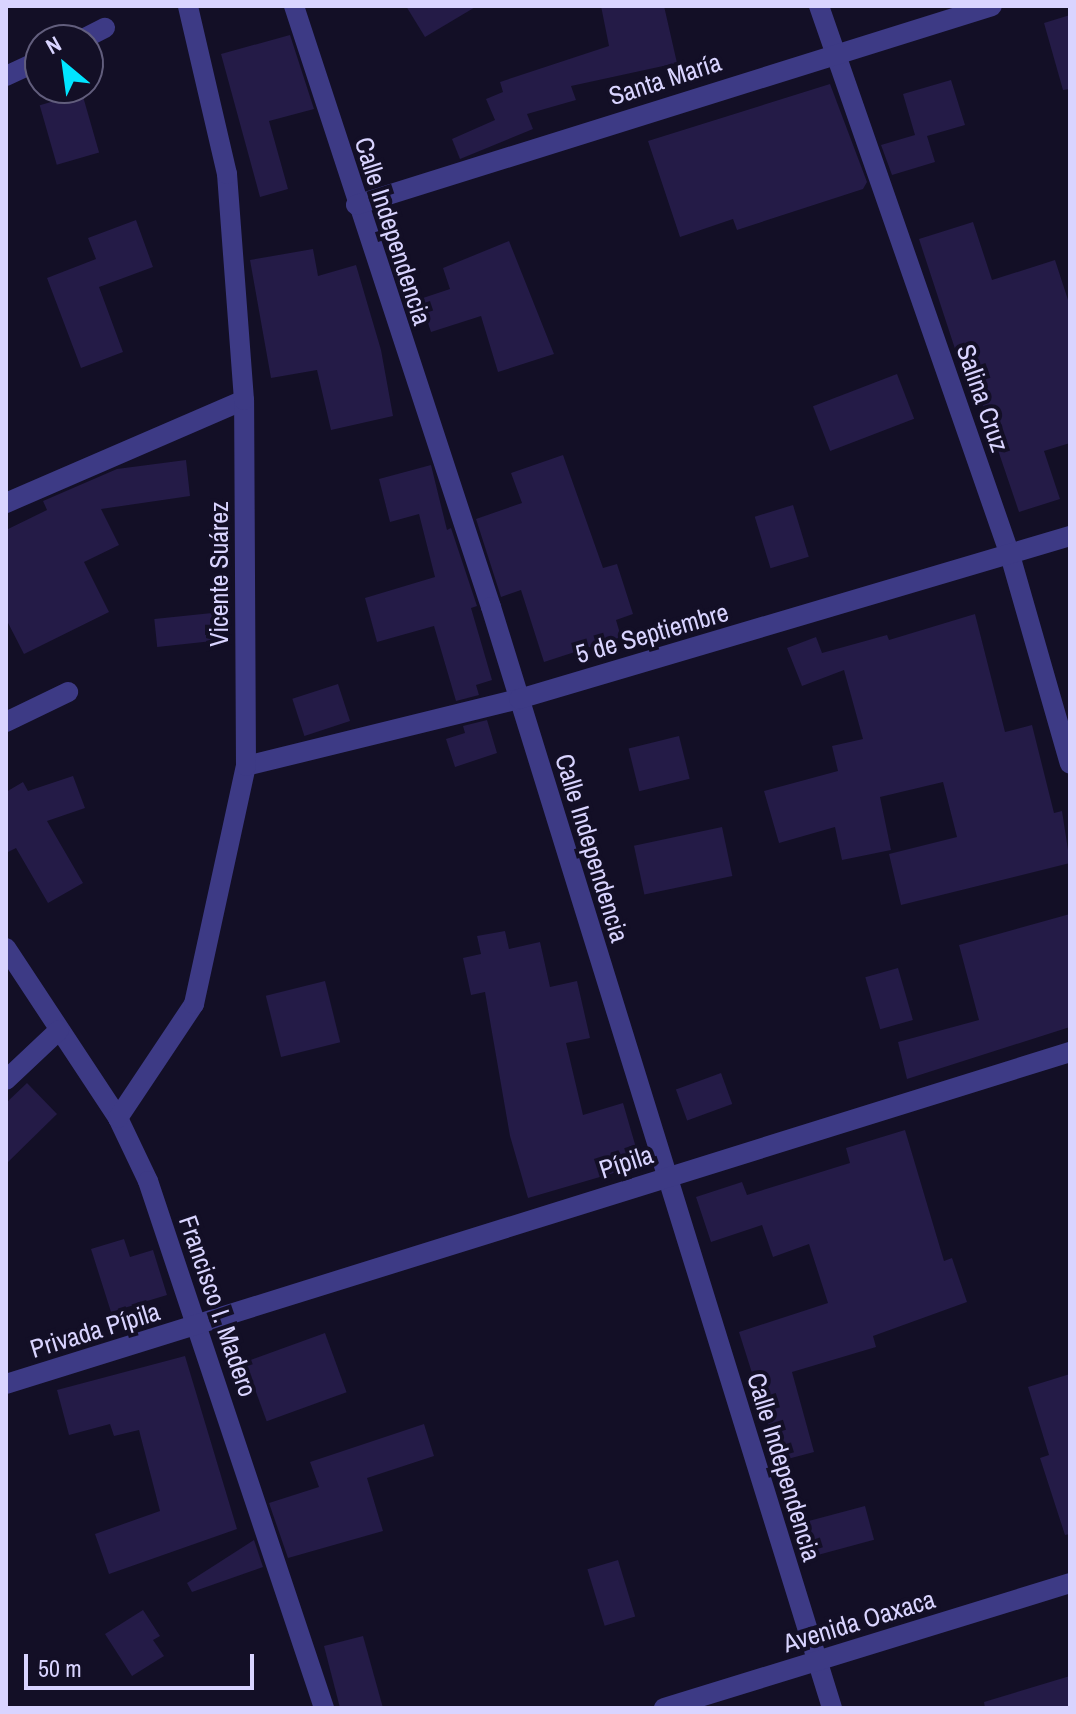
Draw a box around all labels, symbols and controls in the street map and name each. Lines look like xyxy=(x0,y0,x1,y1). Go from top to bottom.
north arrow xyxy=(24,24,104,104)
text: N xyxy=(40,28,66,61)
street label: Santa María xyxy=(605,46,725,112)
street label: Calle Independencia xyxy=(348,133,438,329)
street label: Salina Cruz xyxy=(950,340,1016,456)
street label: Vicente Suárez xyxy=(203,501,235,647)
street label: 5 de Septiembre xyxy=(572,596,732,670)
street label: Calle Independencia xyxy=(548,750,636,946)
street label: Pípila xyxy=(595,1139,657,1185)
street label: Francisco I. Madero xyxy=(172,1211,264,1401)
street label: Privada Pípila xyxy=(26,1296,164,1364)
street label: Calle Independencia xyxy=(740,1369,828,1565)
street label: Avenida Oaxaca xyxy=(779,1583,939,1659)
scale bar xyxy=(28,1638,258,1688)
text: 50 m xyxy=(38,1652,82,1684)

